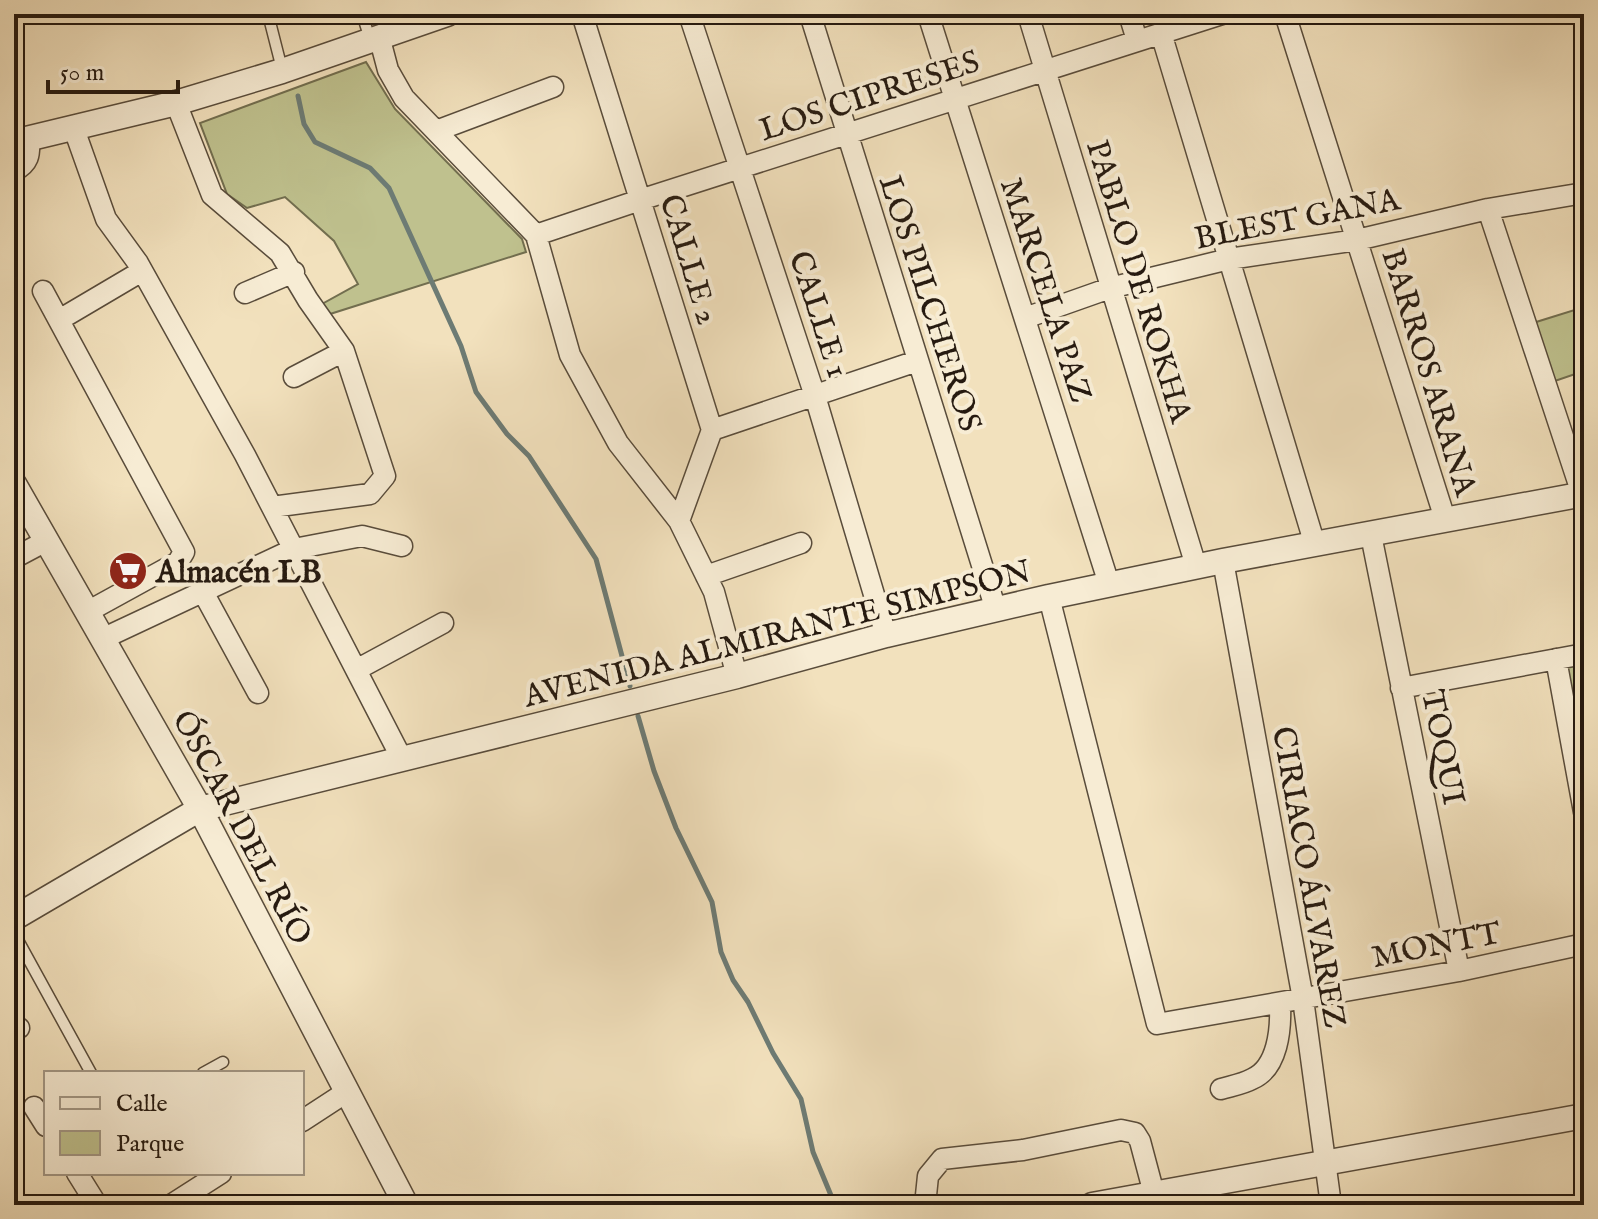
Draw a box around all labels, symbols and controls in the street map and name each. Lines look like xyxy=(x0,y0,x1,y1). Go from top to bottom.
street label: LOS CIPRESES xyxy=(754,42,985,152)
scale bar xyxy=(48,44,178,94)
text: 50 m xyxy=(60,58,104,89)
street label: PABLO DE ROKHA xyxy=(1075,135,1200,429)
street label: LOS PILCHEROS xyxy=(868,171,989,437)
street label: MARCELA PAZ xyxy=(989,173,1100,408)
street label: BLEST GANA xyxy=(1191,180,1405,260)
street label: CALLE 2 xyxy=(648,190,727,330)
street label: BARROS ARANA xyxy=(1370,244,1485,503)
street label: CALLE 1 xyxy=(778,246,857,383)
supermarket icon: Almacén LB xyxy=(107,550,149,592)
street label: AVENIDA ALMIRANTE SIMPSON xyxy=(519,552,1036,719)
place label: Almacén LB xyxy=(154,553,321,594)
street label: TOQUI xyxy=(1410,686,1473,809)
street label: ÓSCAR DEL RÍO xyxy=(162,704,320,952)
street label: CIRIACO ÁLVAREZ xyxy=(1261,723,1355,1031)
street label: MONTT xyxy=(1368,914,1505,979)
legend xyxy=(44,1071,304,1175)
text: Calle xyxy=(116,1089,168,1120)
text: Parque xyxy=(116,1129,184,1160)

